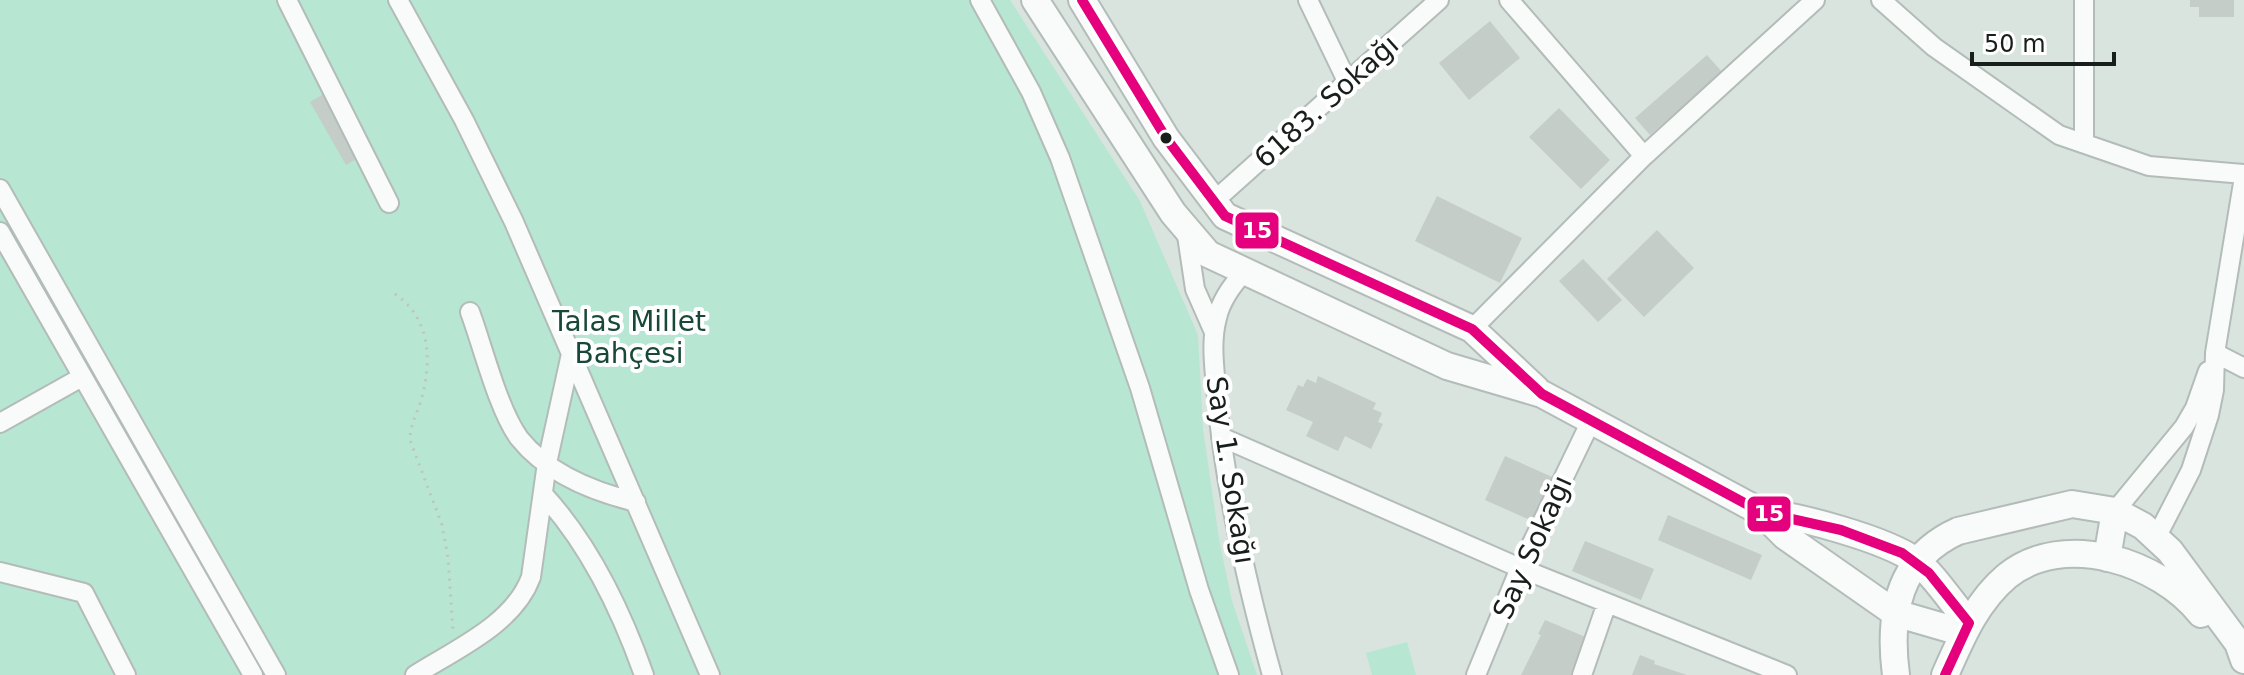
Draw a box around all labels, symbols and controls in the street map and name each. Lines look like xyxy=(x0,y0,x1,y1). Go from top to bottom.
scale bar xyxy=(1972,16,2114,66)
street label: 6183. Sokağı xyxy=(1248,28,1405,175)
text: 50 m xyxy=(1984,30,2046,58)
unlabelled marker xyxy=(1158,130,1174,146)
line badge: 15 xyxy=(1234,211,1280,250)
text: 15 xyxy=(1242,218,1272,243)
park label: Talas Millet Bahçesi xyxy=(551,305,706,370)
street label: Say 1. Sokağı xyxy=(1199,374,1262,566)
street label: Say Sokağı xyxy=(1486,470,1579,624)
line badge: 15 xyxy=(1746,495,1792,533)
text: 15 xyxy=(1754,501,1784,526)

